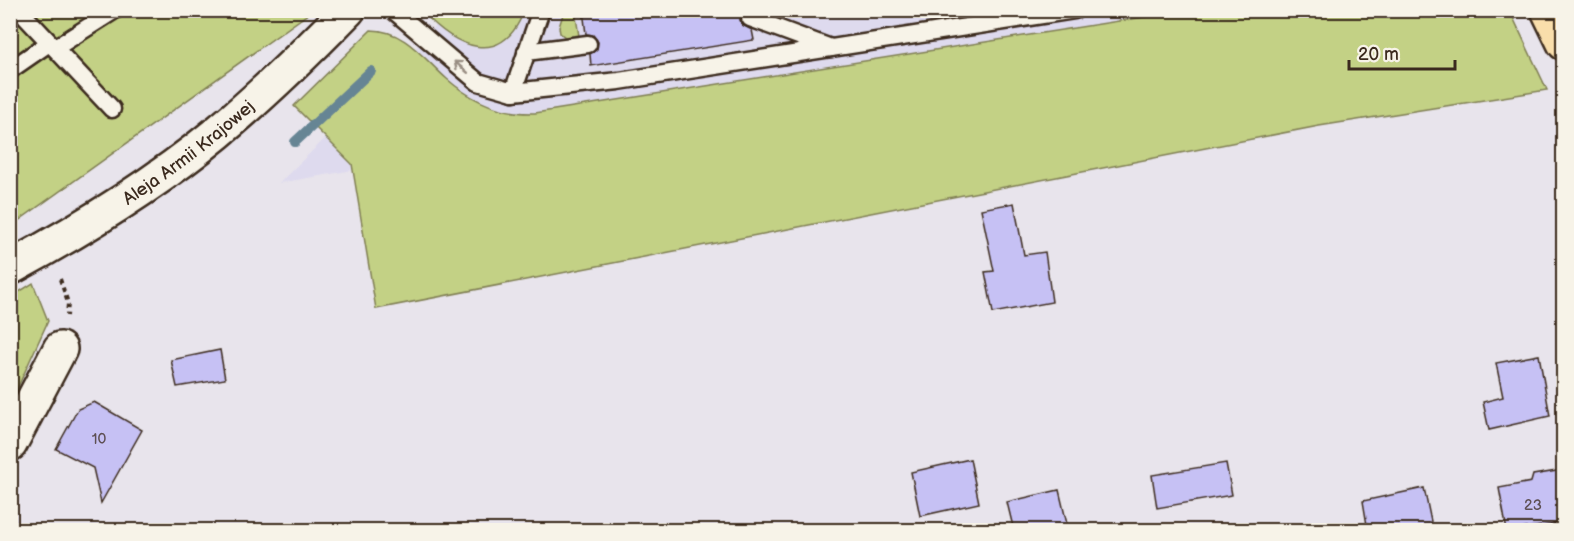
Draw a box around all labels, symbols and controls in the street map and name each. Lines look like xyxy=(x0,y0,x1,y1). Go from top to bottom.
scale bar xyxy=(1349,33,1456,71)
text: 20 m xyxy=(1358,44,1399,65)
one-way arrow xyxy=(453,61,469,74)
street label: Aleja Armii Krajowej xyxy=(119,95,258,209)
house number: 10 xyxy=(92,430,106,449)
house number: 23 xyxy=(1524,496,1542,515)

